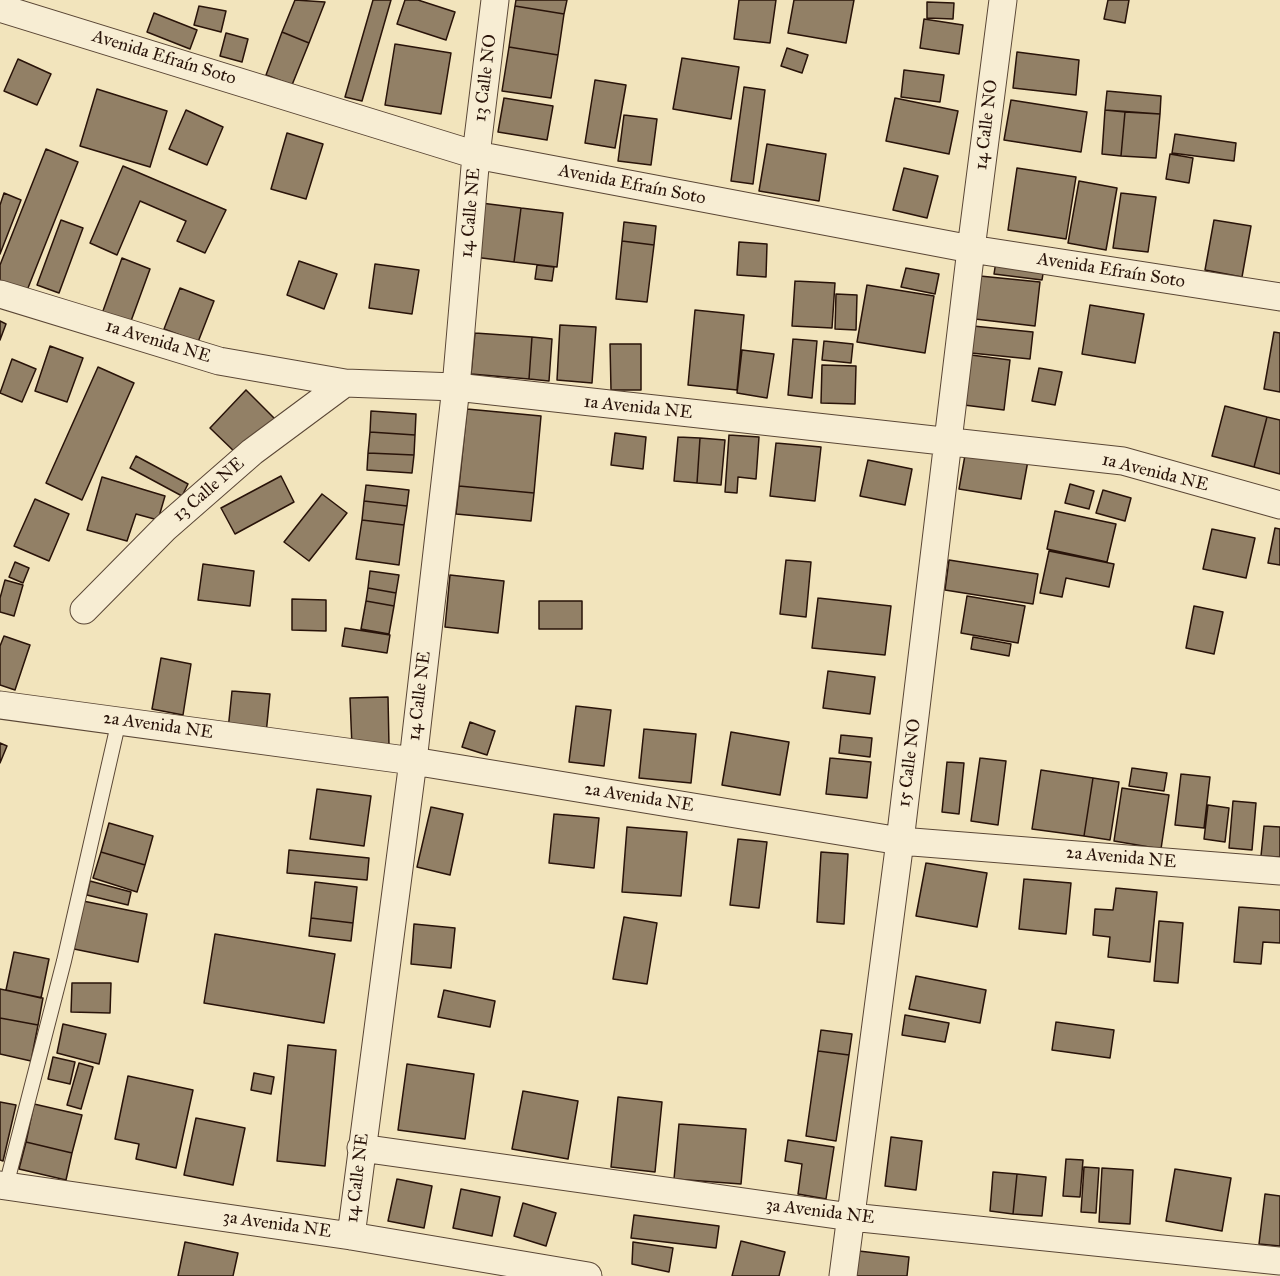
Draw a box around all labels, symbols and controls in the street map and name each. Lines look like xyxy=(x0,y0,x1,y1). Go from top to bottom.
street label: Avenida Efraín Soto xyxy=(89,26,239,90)
street label: 13 Calle NO xyxy=(470,33,502,123)
street label: 14 Calle NO xyxy=(971,79,1003,171)
street label: Avenida Efraín Soto xyxy=(557,160,707,210)
street label: 14 Calle NE xyxy=(456,167,486,259)
street label: Avenida Efraín Soto xyxy=(1035,249,1187,293)
street label: 1a Avenida NE xyxy=(103,316,213,368)
street label: 1a Avenida NE xyxy=(583,392,693,424)
street label: 1a Avenida NE xyxy=(1099,449,1211,497)
street label: 13 Calle NE xyxy=(169,453,249,527)
street label: 14 Calle NE xyxy=(404,650,436,742)
street label: 2a Avenida NE xyxy=(102,708,214,744)
street label: 15 Calle NO xyxy=(894,718,926,808)
street label: 2a Avenida NE xyxy=(583,779,695,817)
street label: 2a Avenida NE xyxy=(1065,842,1177,874)
street label: 14 Calle NE xyxy=(342,1132,374,1224)
street label: 3a Avenida NE xyxy=(764,1195,876,1229)
street label: 3a Avenida NE xyxy=(221,1207,333,1243)

